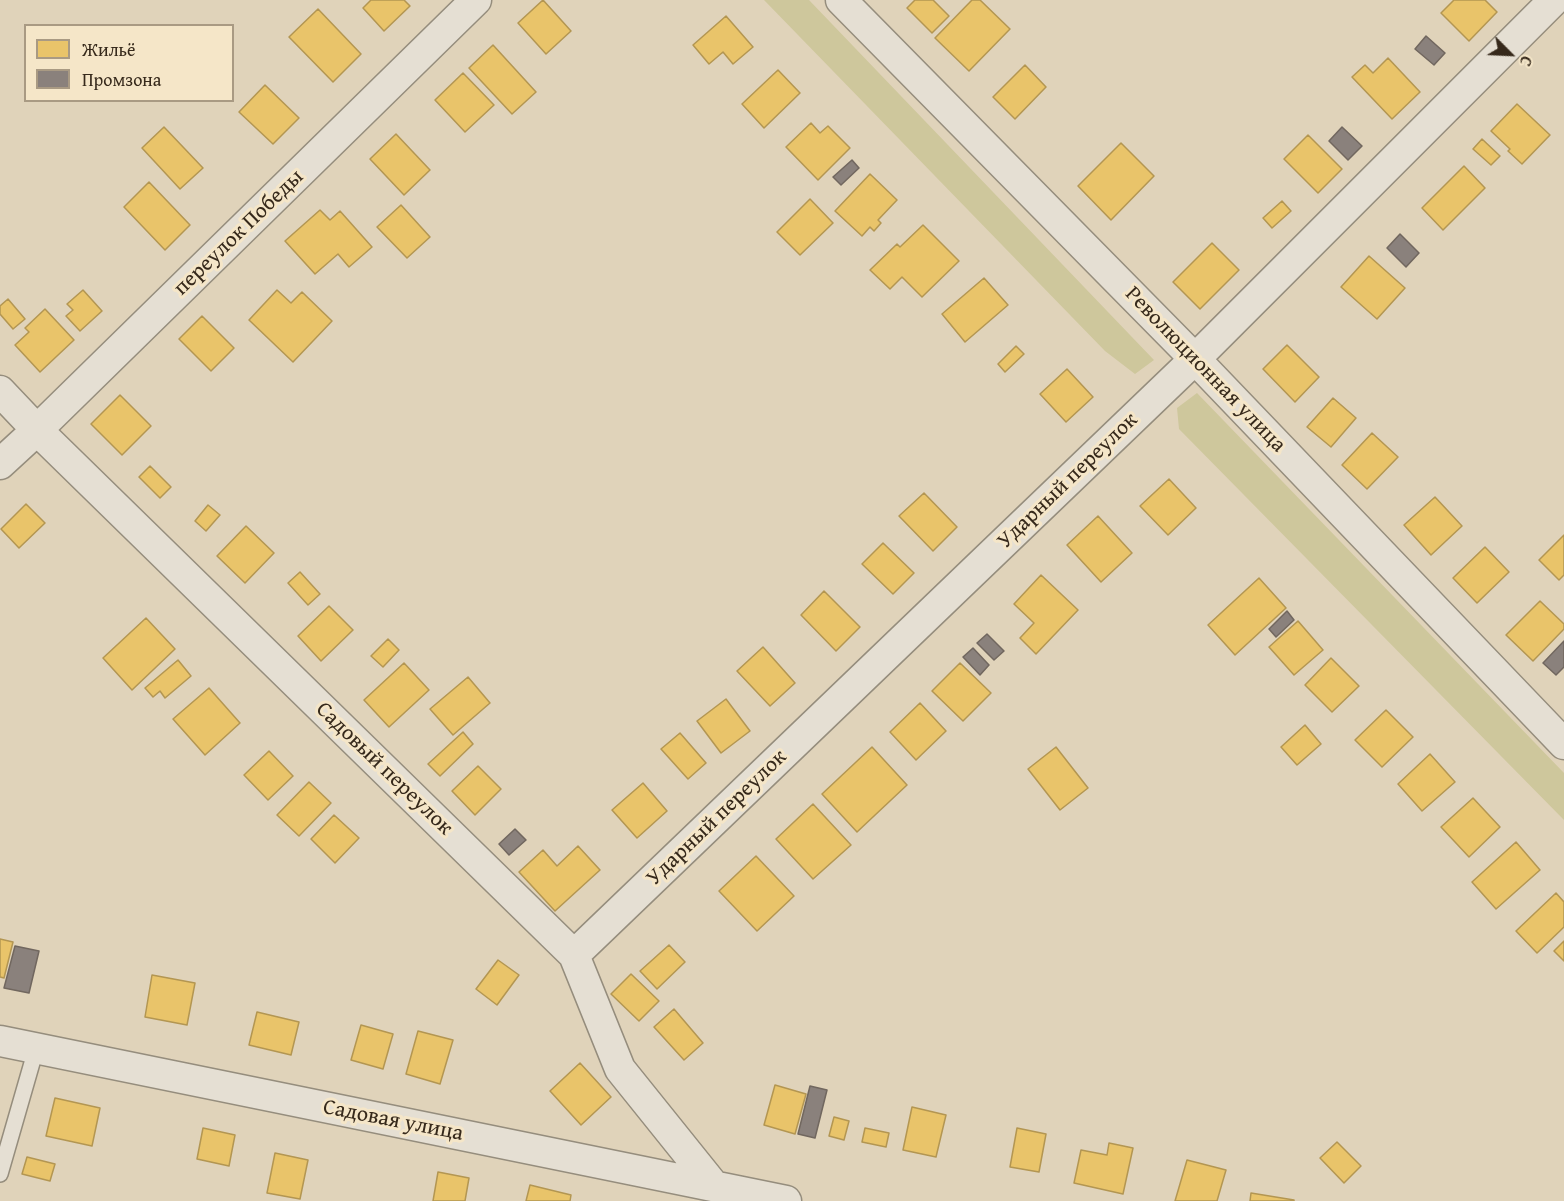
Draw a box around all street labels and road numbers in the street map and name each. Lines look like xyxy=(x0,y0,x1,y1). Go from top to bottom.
street label: переулок Победы xyxy=(169,164,309,302)
street label: Революционная улица xyxy=(1119,282,1291,458)
street label: Ударный переулок xyxy=(992,407,1144,555)
street label: Садовый переулок xyxy=(310,697,458,841)
street label: Ударный переулок xyxy=(641,744,793,892)
street label: Садовая улица xyxy=(321,1094,465,1148)

